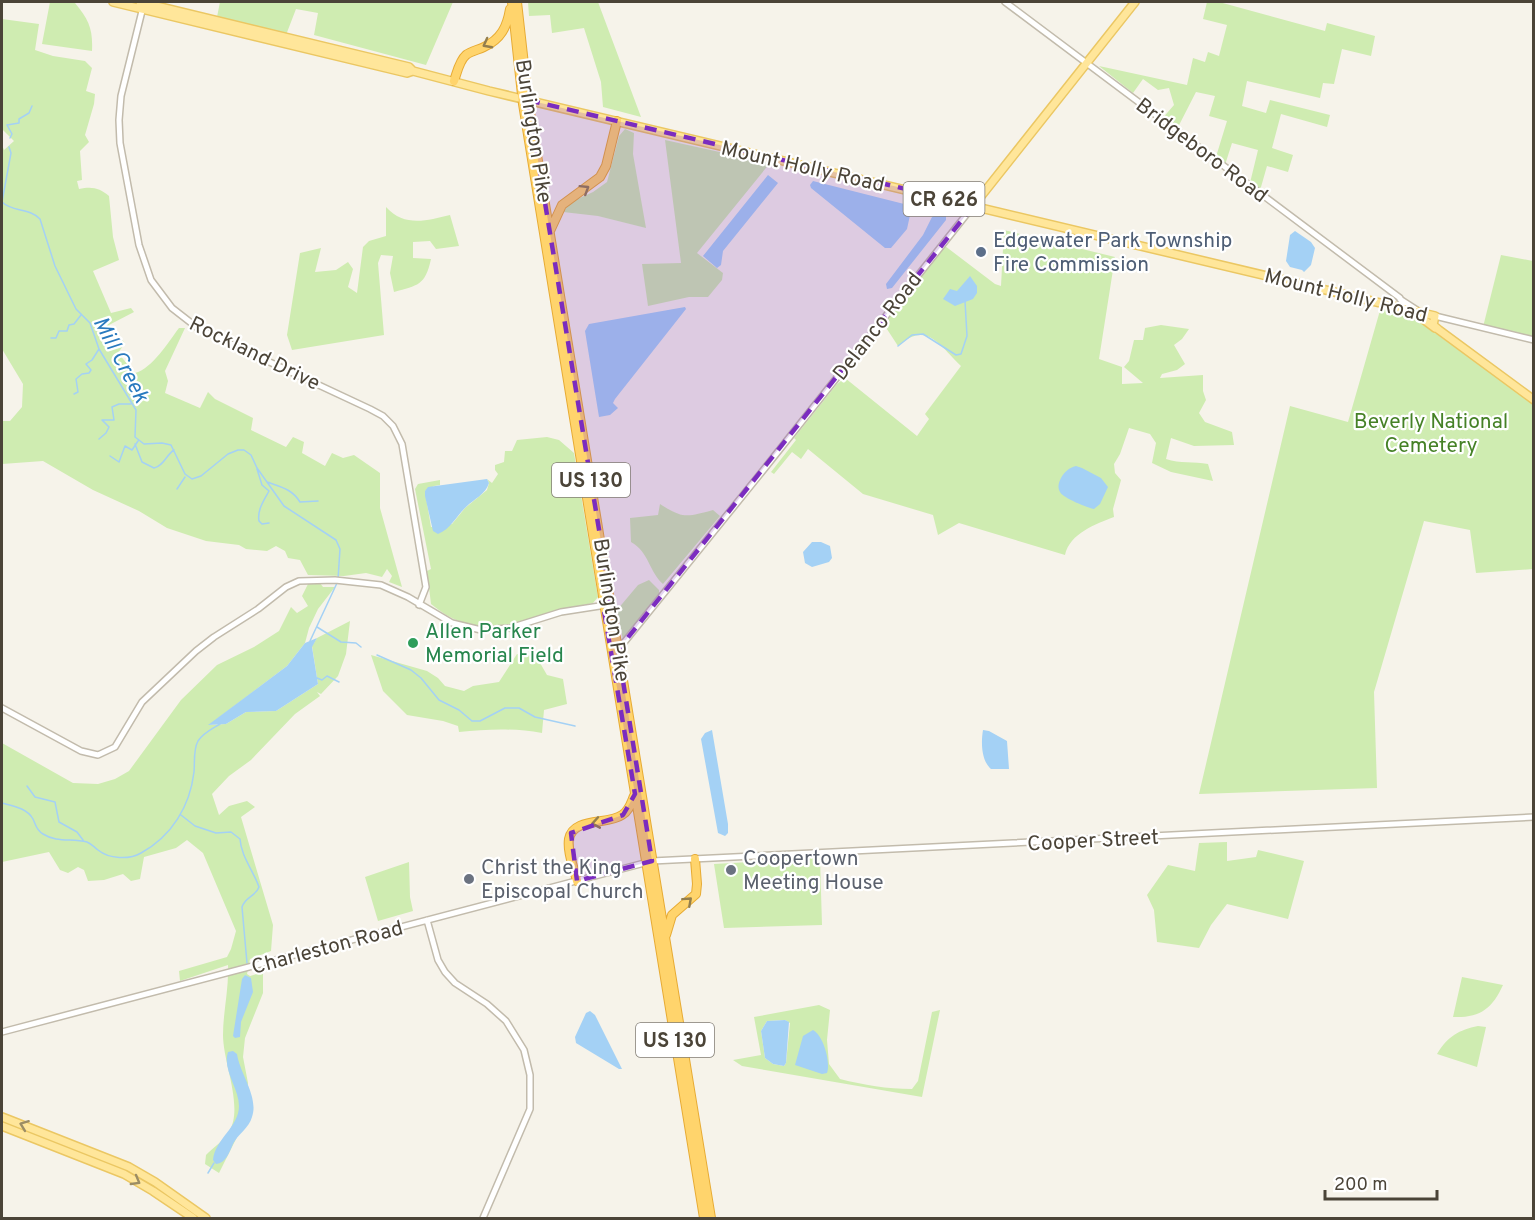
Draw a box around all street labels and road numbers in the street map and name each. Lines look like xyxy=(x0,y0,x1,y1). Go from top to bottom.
street label: Burlington Pike xyxy=(508,57,557,205)
street label: Bridgeboro Road xyxy=(1130,93,1273,210)
street label: Mount Holly Road xyxy=(718,136,887,199)
road number: CR 626 xyxy=(904,182,984,216)
street label: Mount Holly Road xyxy=(1261,263,1430,330)
street label: Delanco Road xyxy=(827,267,929,387)
street label: Rockland Drive xyxy=(184,311,324,398)
road number: US 130 xyxy=(552,463,630,497)
street label: Burlington Pike xyxy=(586,536,635,684)
street label: Cooper Street xyxy=(1026,825,1160,858)
street label: Charleston Road xyxy=(249,915,406,982)
road number: US 130 xyxy=(636,1023,714,1057)

